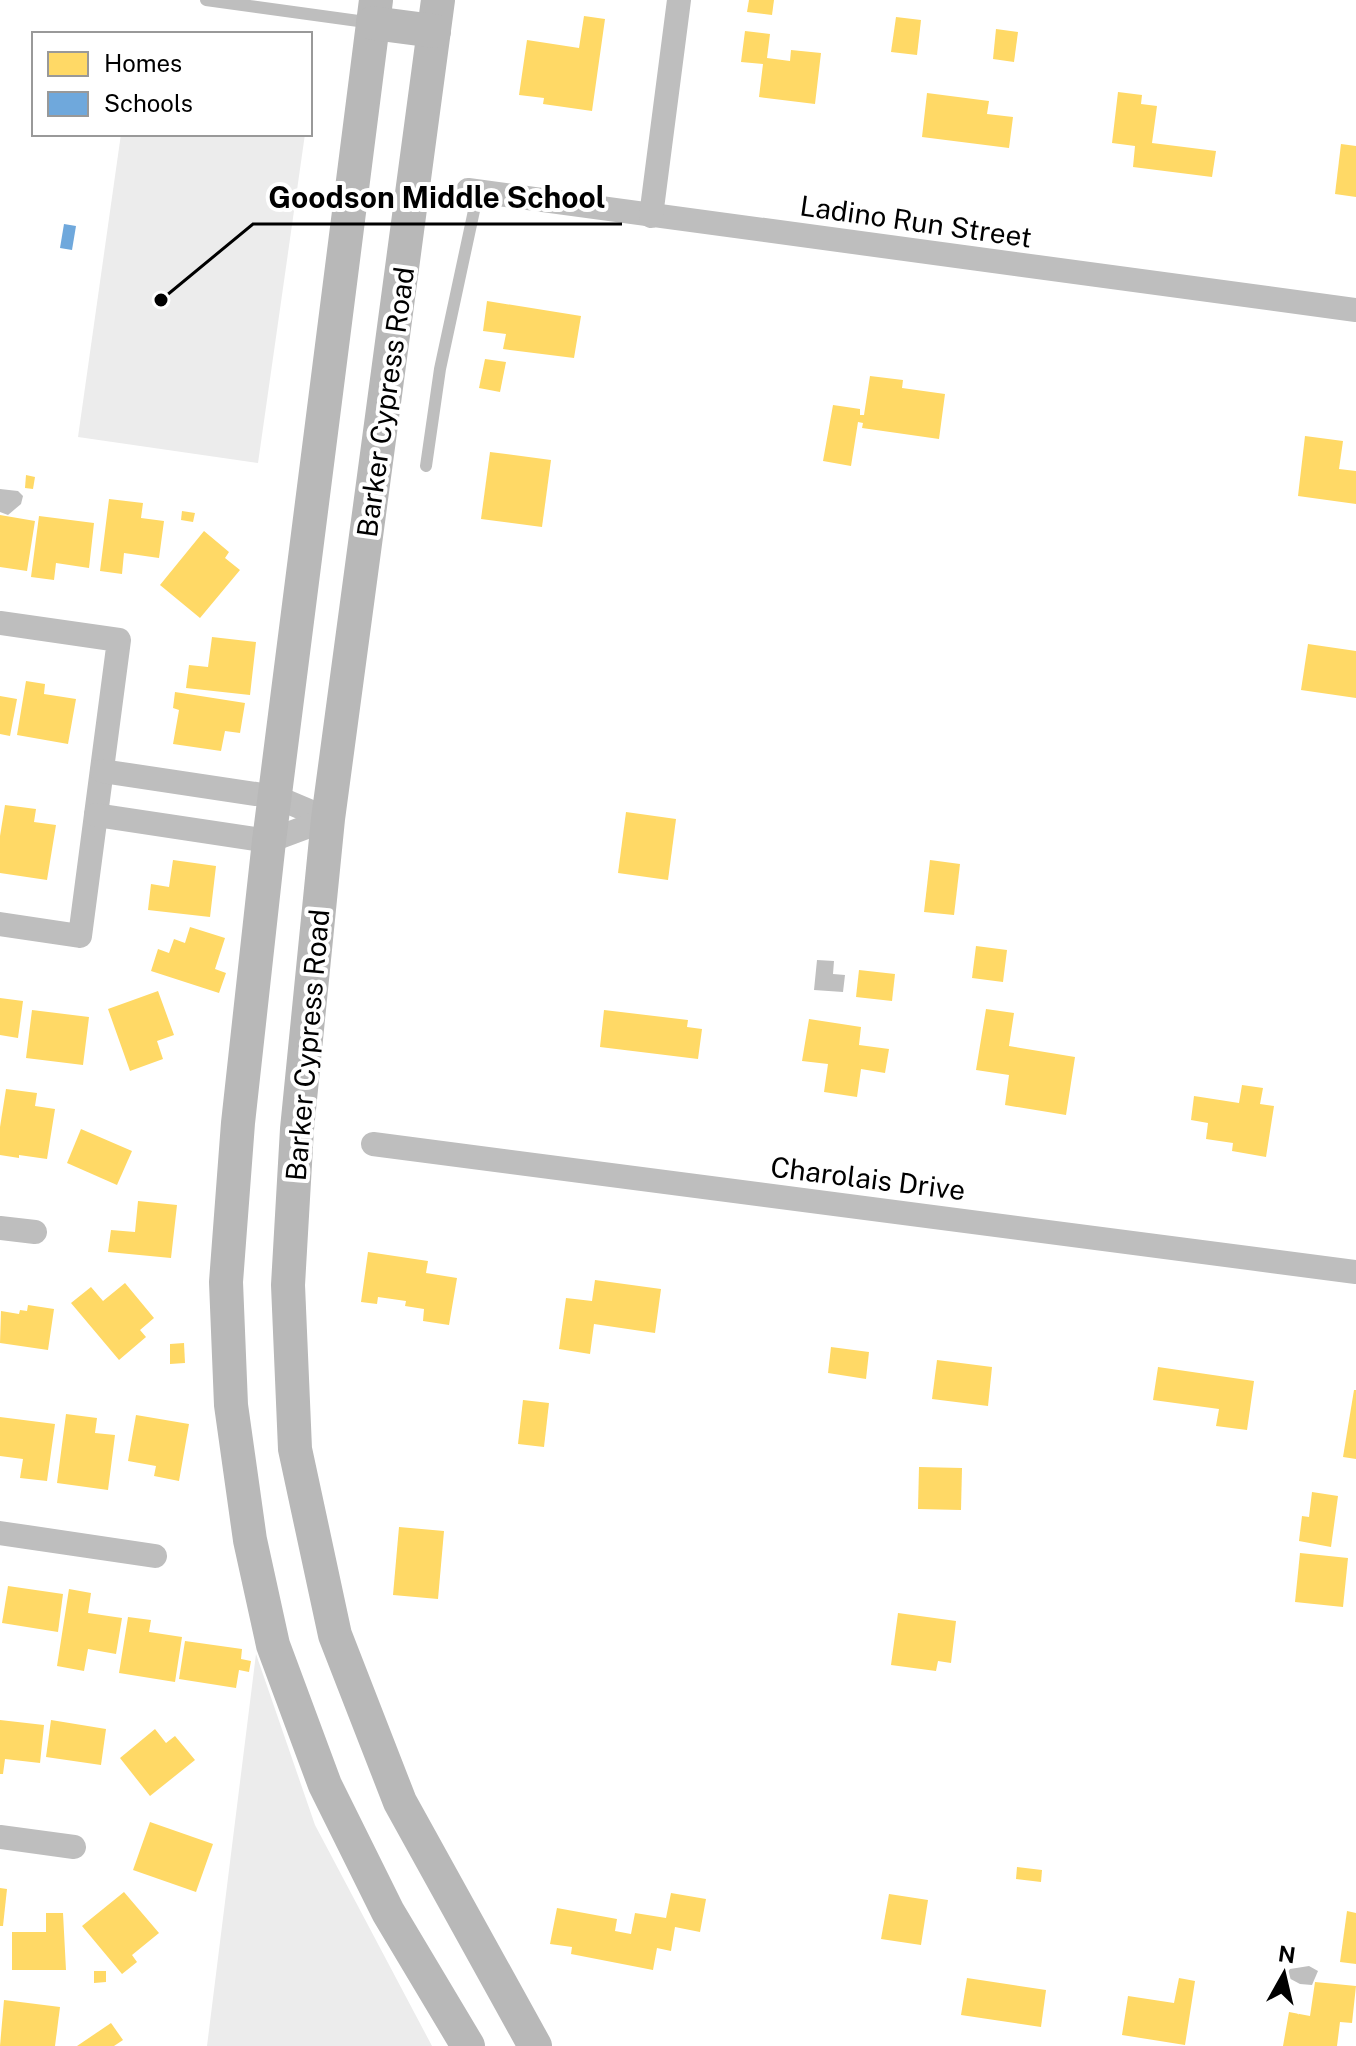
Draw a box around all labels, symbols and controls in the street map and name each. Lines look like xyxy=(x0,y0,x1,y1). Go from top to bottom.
legend xyxy=(32,32,312,136)
text: Homes xyxy=(104,49,182,77)
text: Schools xyxy=(104,89,193,117)
callout: Goodson Middle School xyxy=(253,170,622,224)
text: Goodson Middle School xyxy=(268,179,606,215)
street label: Ladino Run Street xyxy=(798,188,1034,254)
street label: Barker Cypress Road xyxy=(350,265,420,539)
street label: Barker Cypress Road xyxy=(279,908,335,1182)
street label: Charolais Drive xyxy=(769,1150,967,1206)
north arrow xyxy=(1244,1934,1324,2014)
text: N xyxy=(1276,1940,1297,1968)

